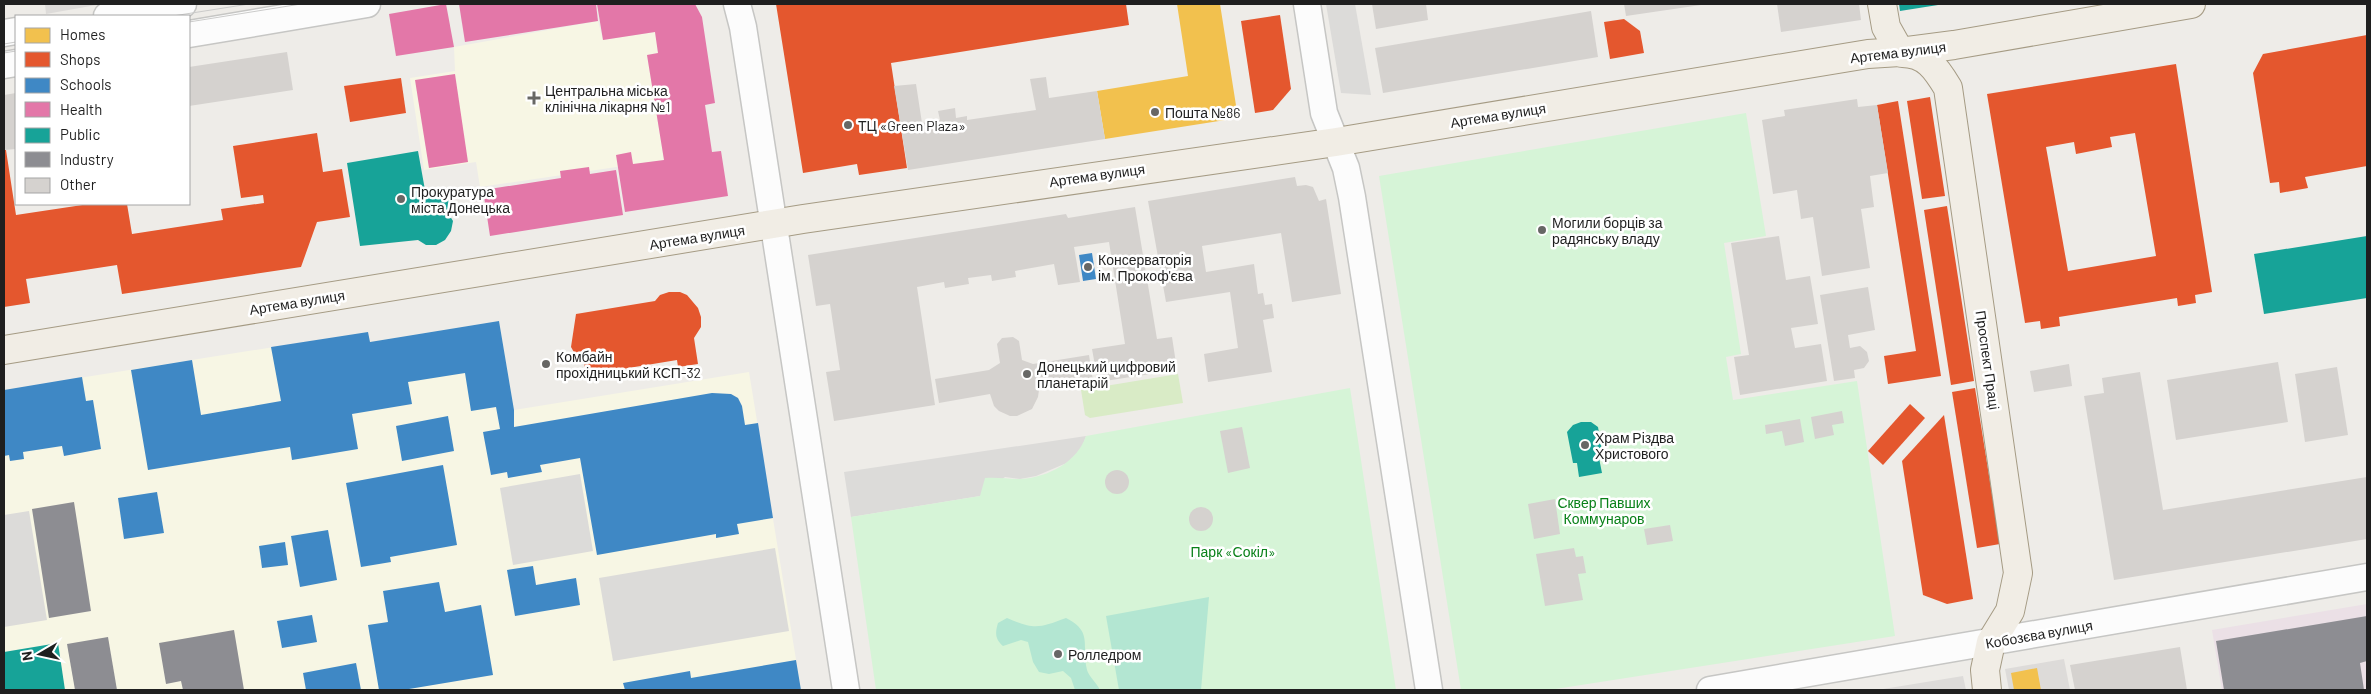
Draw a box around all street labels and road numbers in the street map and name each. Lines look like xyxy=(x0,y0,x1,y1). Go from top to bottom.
street label: Артема вулиця xyxy=(1849,38,1947,66)
street label: Артема вулиця xyxy=(1449,99,1547,131)
street label: Артема вулиця xyxy=(1048,160,1146,190)
street label: Артема вулиця xyxy=(648,221,746,253)
street label: Артема вулиця xyxy=(248,286,346,318)
street label: Проспект Праці xyxy=(1973,309,2003,411)
street label: Кобозєва вулиця xyxy=(1984,616,2094,652)

